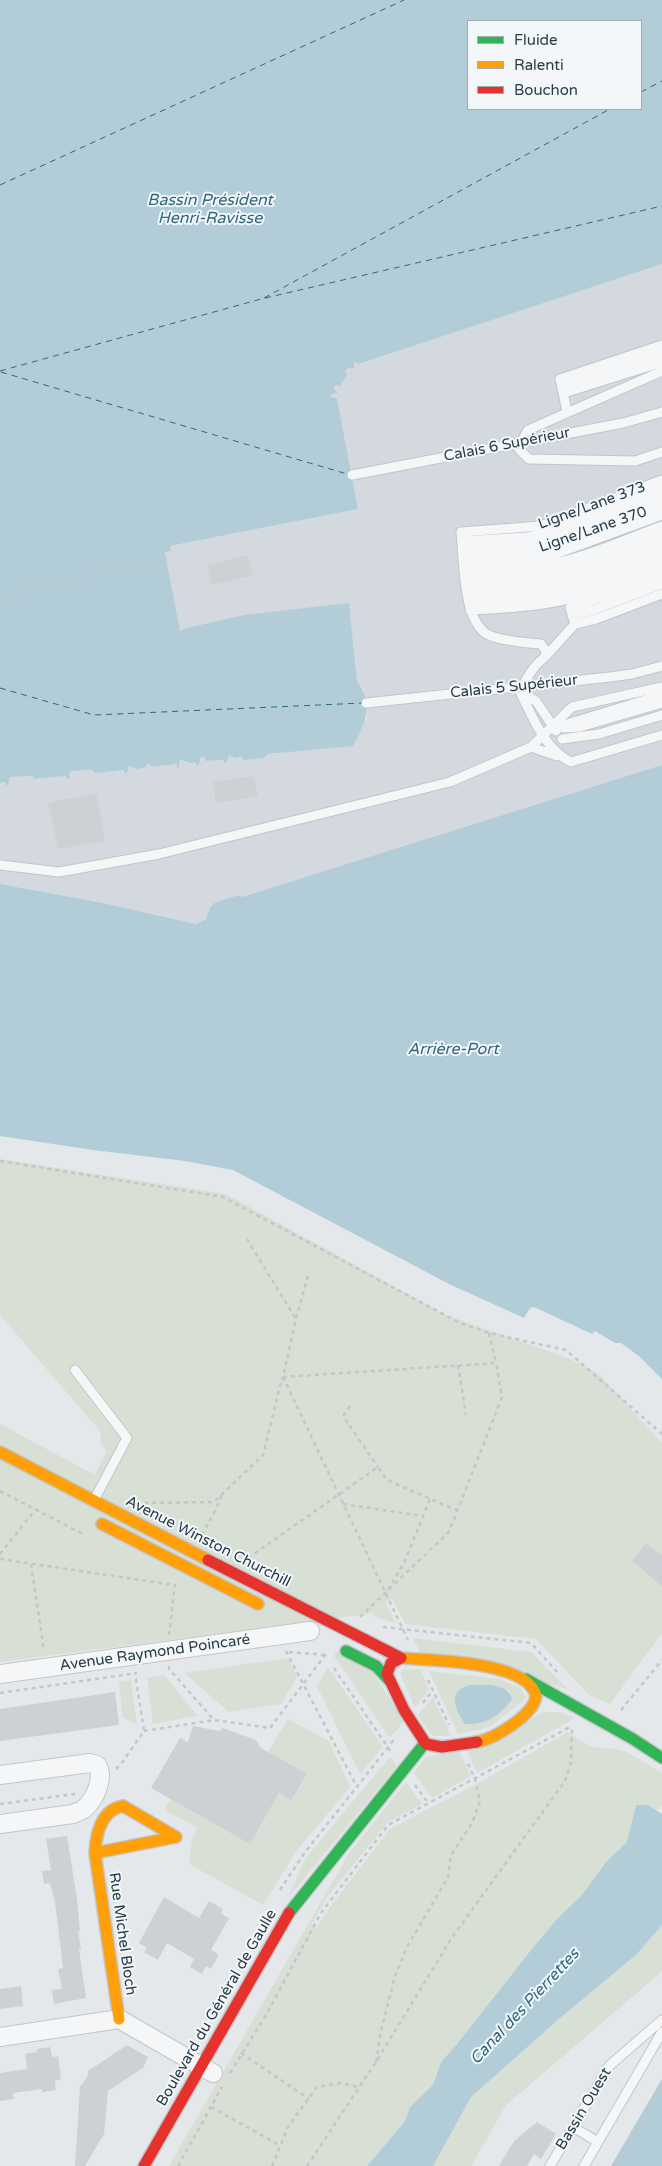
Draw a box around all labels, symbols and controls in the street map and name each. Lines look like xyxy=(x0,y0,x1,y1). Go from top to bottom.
legend xyxy=(467,20,642,110)
text: Fluide xyxy=(514,31,558,49)
text: Ralenti xyxy=(514,56,564,74)
text: Bouchon xyxy=(514,81,578,99)
water label: Bassin Président Henri-Ravisse xyxy=(147,191,273,229)
street label: Calais 6 Supérieur xyxy=(442,424,572,466)
street label: Ligne/Lane 373 xyxy=(536,478,648,534)
street label: Ligne/Lane 370 xyxy=(537,503,649,557)
street label: Calais 5 Supérieur xyxy=(449,671,579,703)
water label: Arrière-Port xyxy=(407,1040,499,1060)
street label: Avenue Winston Churchill xyxy=(122,1492,294,1592)
street label: Avenue Raymond Poincaré xyxy=(59,1631,251,1675)
street label: Rue Michel Bloch xyxy=(104,1871,140,1997)
street label: Boulevard du Général de Gaulle xyxy=(153,1906,281,2110)
water label: Canal des Pierrettes xyxy=(466,1945,584,2069)
street label: Bassin Ouest xyxy=(552,2065,616,2153)

